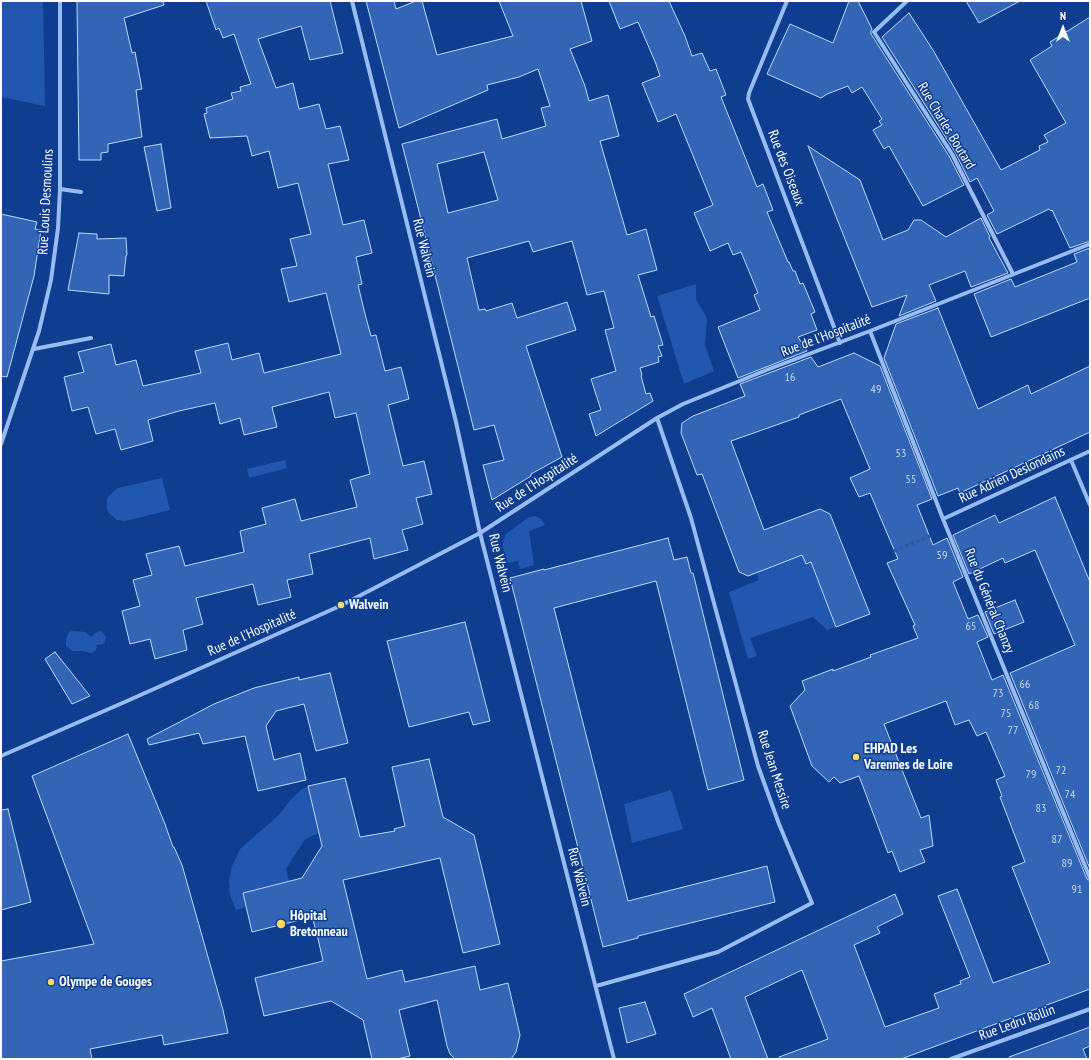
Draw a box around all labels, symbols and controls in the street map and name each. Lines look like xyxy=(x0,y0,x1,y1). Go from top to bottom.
north arrow xyxy=(1043,8,1083,48)
text: N xyxy=(1060,9,1066,23)
street label: Rue Charles Boutard xyxy=(913,80,979,172)
street label: Rue des Oiseaux xyxy=(764,128,808,208)
street label: Rue Louis Desmoulins xyxy=(35,149,57,255)
street label: Rue Walvein xyxy=(409,217,439,279)
street label: Rue de l'Hospitalité xyxy=(779,311,873,361)
house number: 16 xyxy=(785,371,795,385)
house number: 49 xyxy=(871,383,881,397)
street label: Rue Adrien Deslondains xyxy=(956,443,1068,507)
house number: 53 xyxy=(896,447,906,461)
street label: Rue de l'Hospitalité xyxy=(493,450,581,516)
house number: 55 xyxy=(906,473,916,487)
street label: Rue Walvein xyxy=(485,532,515,594)
street label: Rue du Général Chanzy xyxy=(960,546,1018,656)
house number: 59 xyxy=(937,549,947,563)
place label: Walvein xyxy=(349,597,389,613)
marker: Walvein xyxy=(336,600,346,610)
street label: Rue de l'Hospitalité xyxy=(205,606,299,660)
house number: 65 xyxy=(966,620,976,634)
house number: 66 xyxy=(1020,678,1030,692)
house number: 73 xyxy=(993,687,1003,701)
house number: 68 xyxy=(1029,699,1039,713)
house number: 75 xyxy=(1001,707,1011,721)
house number: 77 xyxy=(1008,724,1018,738)
street label: Rue Jean Messire xyxy=(753,728,795,812)
place label: EHPAD Les Varennes de Loire xyxy=(864,741,953,774)
marker: EHPAD Les Varennes de Loire xyxy=(851,752,861,762)
house number: 72 xyxy=(1056,764,1066,778)
house number: 79 xyxy=(1026,768,1036,782)
house number: 74 xyxy=(1065,788,1075,802)
house number: 83 xyxy=(1036,802,1046,816)
house number: 87 xyxy=(1052,833,1062,847)
street label: Rue Walvein xyxy=(564,846,594,908)
house number: 89 xyxy=(1062,857,1072,871)
house number: 91 xyxy=(1072,883,1082,897)
place label: Hôpital Bretonneau xyxy=(290,908,348,940)
marker: Hôpital Bretonneau xyxy=(275,918,287,930)
place label: Olympe de Gouges xyxy=(59,974,152,990)
marker: Olympe de Gouges xyxy=(46,977,56,987)
street label: Rue Ledru Rollin xyxy=(977,1002,1057,1044)

